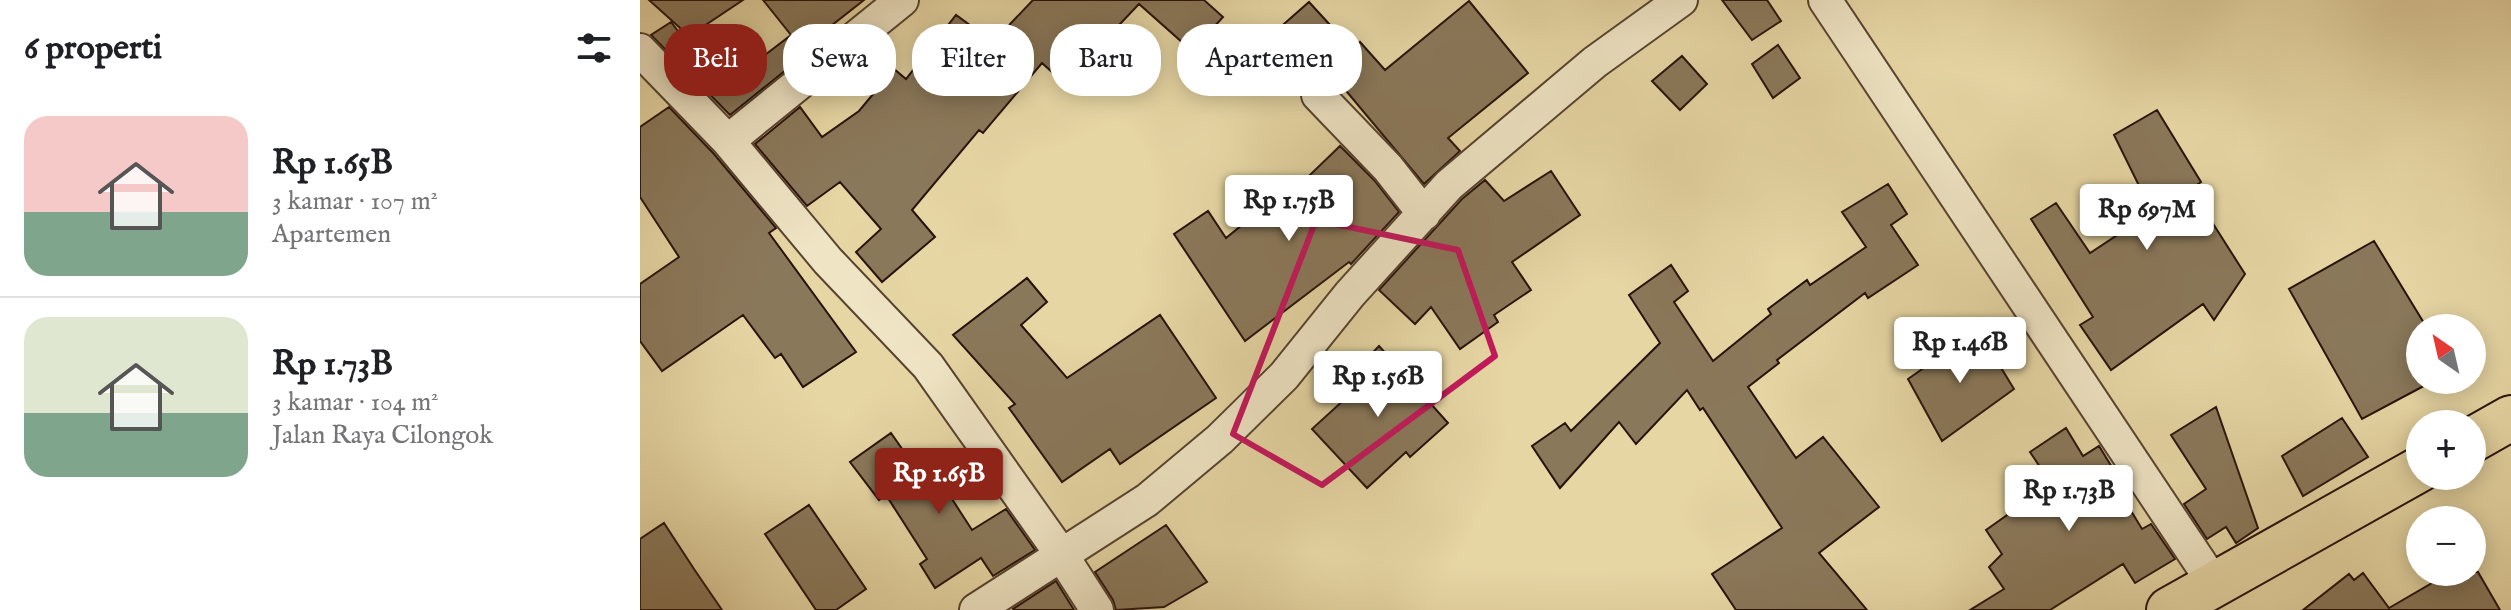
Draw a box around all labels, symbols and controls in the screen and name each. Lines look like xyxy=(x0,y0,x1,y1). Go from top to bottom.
chip: Beli xyxy=(664,24,767,96)
chip: Sewa xyxy=(783,24,896,96)
chip: Filter xyxy=(912,24,1034,96)
chip: Baru xyxy=(1050,24,1161,96)
chip: Apartemen xyxy=(1177,24,1362,96)
icon: filters xyxy=(572,26,616,70)
text: 6 properti xyxy=(24,27,162,70)
text: Rp 1.65B xyxy=(272,142,393,185)
icon: home xyxy=(88,148,184,244)
pin: Rp 1.75B xyxy=(1206,175,1372,243)
text: Rp 1.75B xyxy=(1243,184,1335,217)
pin: Rp 697M xyxy=(2073,184,2221,252)
text: 3 kamar · 107 m² xyxy=(272,185,438,218)
text: Rp 697M xyxy=(2098,193,2196,226)
text: Apartemen xyxy=(272,218,391,251)
north arrow xyxy=(2406,314,2486,394)
map controls xyxy=(2406,314,2486,586)
pin: Rp 1.46B xyxy=(1877,317,2043,385)
text: Rp 1.46B xyxy=(1912,326,2008,359)
text: Rp 1.73B xyxy=(272,343,393,386)
icon: home xyxy=(88,349,184,445)
pin: Rp 1.56B xyxy=(1295,351,1461,419)
text: Rp 1.56B xyxy=(1332,360,1424,393)
text: 3 kamar · 104 m² xyxy=(272,386,439,419)
button: + xyxy=(2406,410,2486,490)
text: Jalan Raya Cilongok xyxy=(272,419,493,452)
pin: Rp 1.65B xyxy=(856,448,1022,516)
text: Rp 1.65B xyxy=(893,457,985,490)
pin: Rp 1.73B xyxy=(1986,465,2152,533)
text: Rp 1.73B xyxy=(2023,474,2115,507)
button: − xyxy=(2406,506,2486,586)

